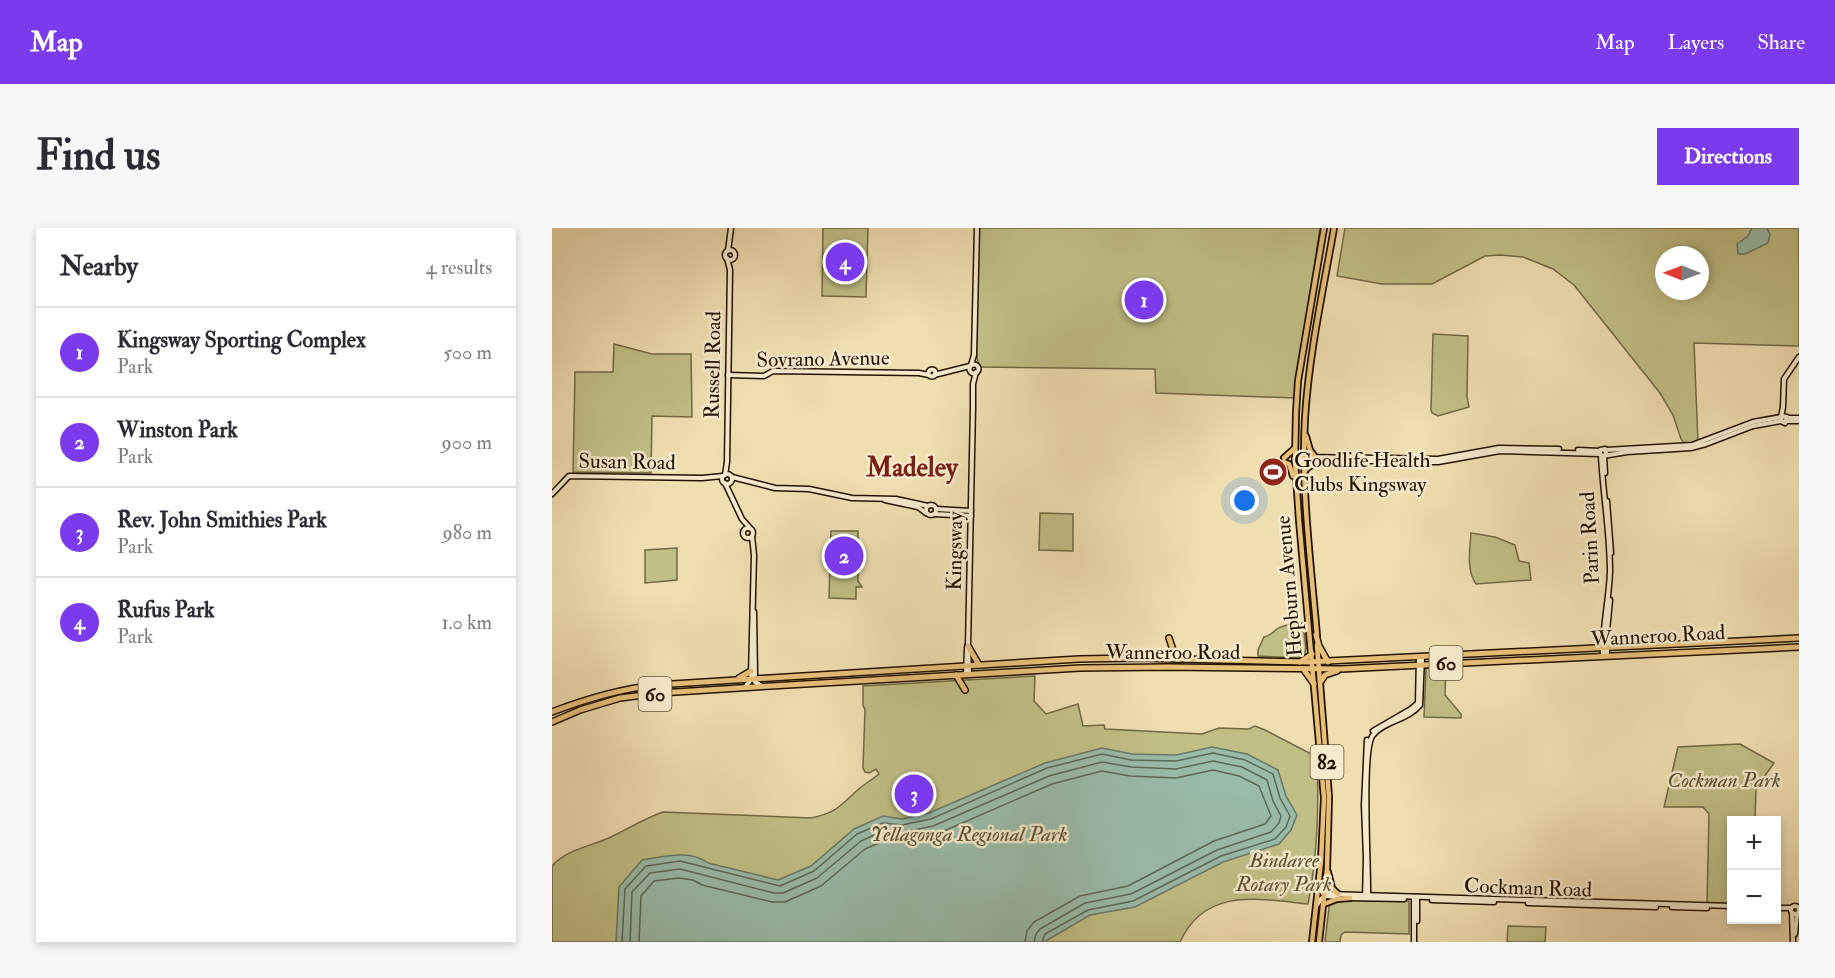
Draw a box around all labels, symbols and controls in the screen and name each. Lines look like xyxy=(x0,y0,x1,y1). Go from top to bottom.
text: Map xyxy=(30,25,83,60)
text: Map xyxy=(1595,29,1635,56)
text: Layers xyxy=(1668,29,1724,56)
text: Share xyxy=(1757,29,1805,56)
button: Directions xyxy=(1657,128,1799,185)
text: Find us xyxy=(36,130,160,182)
pin: 4 xyxy=(826,240,864,285)
north arrow xyxy=(1655,246,1709,300)
text: Nearby xyxy=(60,251,138,283)
text: 4 results xyxy=(426,255,492,280)
pin: 1 xyxy=(1124,278,1164,322)
street label: Russell Road xyxy=(699,310,727,419)
text: Kingsway Sporting Complex xyxy=(117,326,366,354)
text: 1 xyxy=(76,340,83,365)
text: 500 m xyxy=(443,340,492,365)
street label: Sovrano Avenue xyxy=(756,344,890,374)
text: Park xyxy=(117,354,153,379)
text: Winston Park xyxy=(117,416,238,444)
text: 2 xyxy=(74,430,85,455)
text: 900 m xyxy=(442,430,492,455)
text: Park xyxy=(117,444,153,469)
place label: Goodlife Health Clubs Kingsway xyxy=(1294,447,1431,498)
street label: Susan Road xyxy=(578,448,677,476)
district label: Madeley xyxy=(865,451,959,485)
sports icon: Goodlife Health Clubs Kingsway xyxy=(1257,456,1289,488)
your location xyxy=(1230,486,1259,515)
street label: Parin Road xyxy=(1574,490,1606,585)
text: Rev. John Smithies Park xyxy=(117,506,327,534)
street label: Kingsway xyxy=(941,510,969,591)
street label: Hepburn Avenue xyxy=(1269,514,1309,658)
text: 3 xyxy=(76,520,83,545)
text: 980 m xyxy=(442,520,492,545)
text: Park xyxy=(117,534,153,559)
pin: 2 xyxy=(824,534,864,578)
text: Rufus Park xyxy=(117,596,215,624)
text: 4 xyxy=(74,610,85,635)
text: 1.0 km xyxy=(441,610,492,635)
street label: Wanneroo Road xyxy=(1589,619,1727,653)
text: Park xyxy=(117,624,153,649)
street label: Wanneroo Road xyxy=(1105,639,1241,666)
road number: 60 xyxy=(1430,646,1462,680)
road number: 60 xyxy=(638,677,672,711)
road number: 82 xyxy=(1310,745,1344,779)
park label: Cockman Park xyxy=(1667,767,1781,794)
pin: 3 xyxy=(894,772,934,816)
map controls xyxy=(1727,816,1781,924)
button: + xyxy=(1727,816,1781,870)
park label: Yellagonga Regional Park xyxy=(871,821,1067,848)
park label: Bindaree Rotary Park xyxy=(1235,847,1332,898)
button: − xyxy=(1727,870,1781,924)
street label: Cockman Road xyxy=(1464,872,1593,904)

